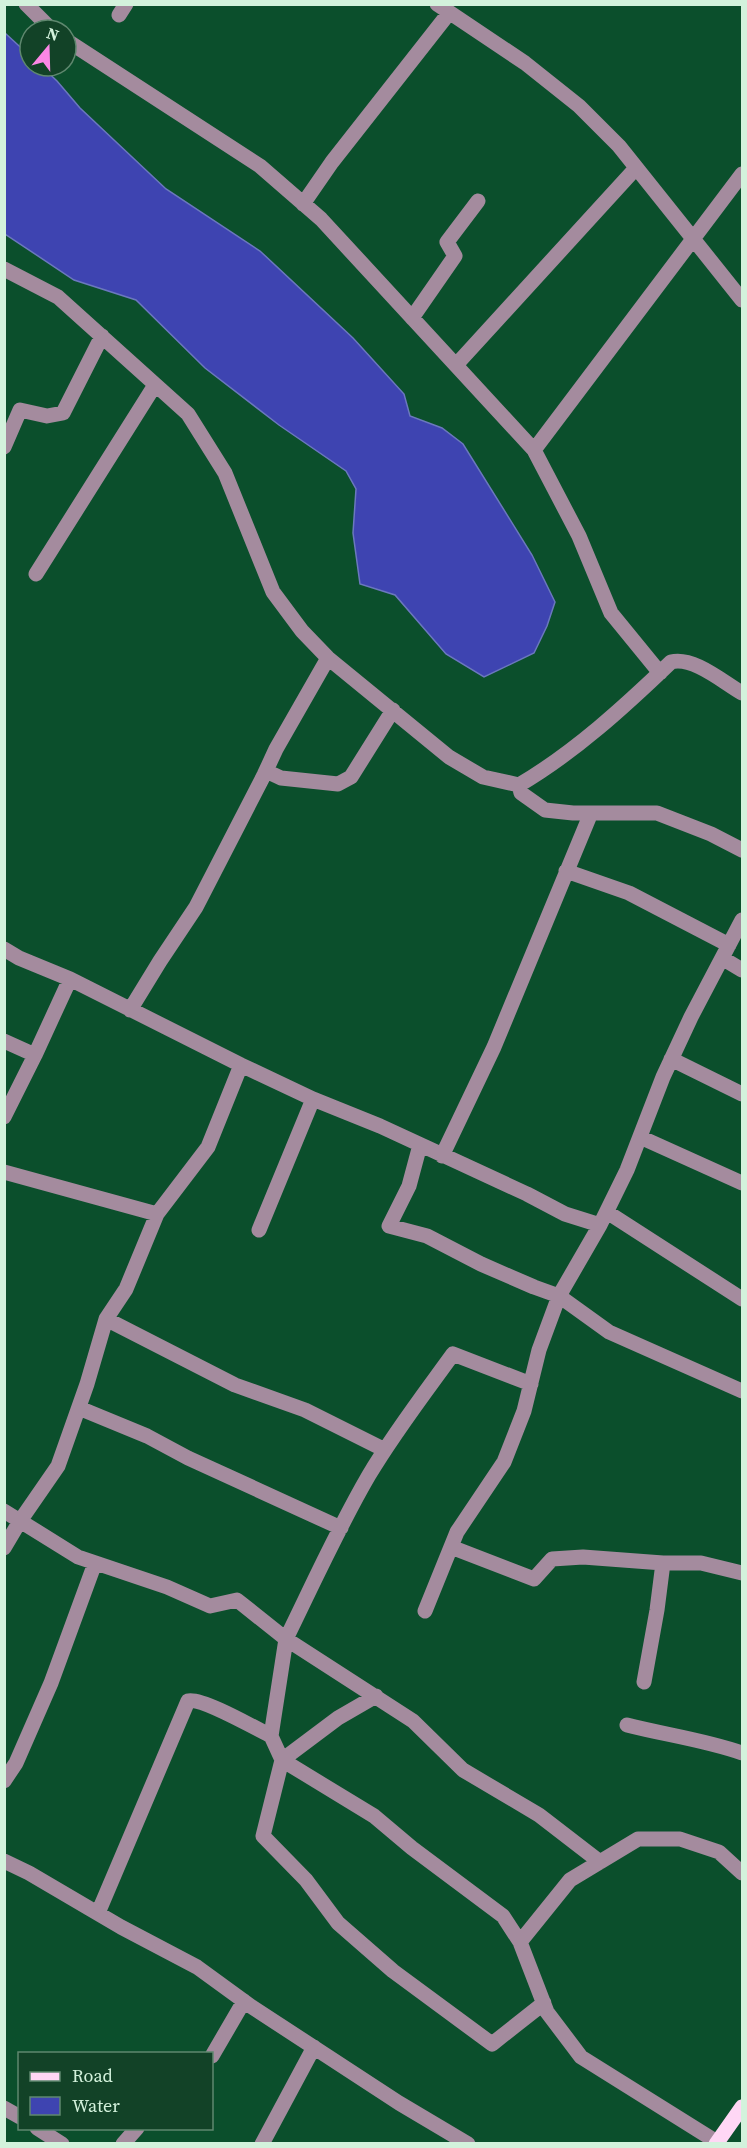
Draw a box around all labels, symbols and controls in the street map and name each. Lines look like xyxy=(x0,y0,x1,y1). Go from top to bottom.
north arrow xyxy=(18,18,78,78)
text: N xyxy=(44,22,62,46)
legend xyxy=(18,2052,213,2130)
text: Road xyxy=(72,2063,113,2088)
text: Water xyxy=(72,2093,120,2118)

